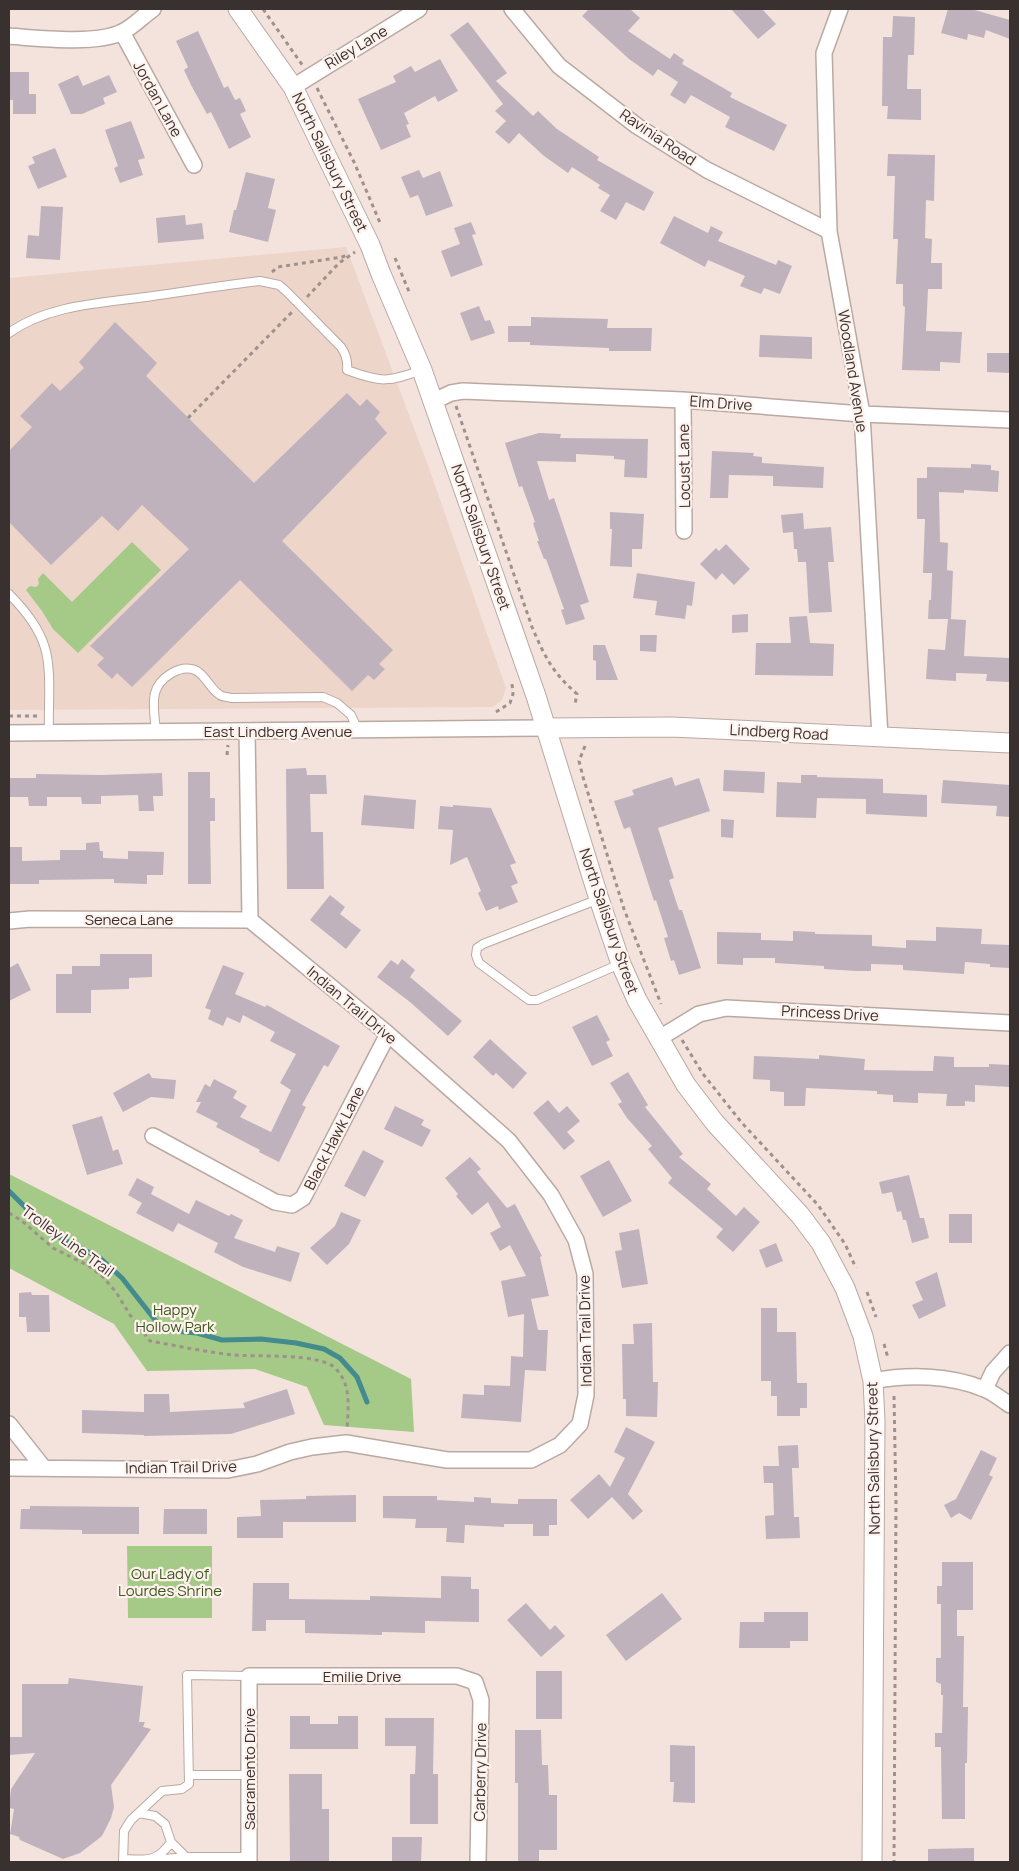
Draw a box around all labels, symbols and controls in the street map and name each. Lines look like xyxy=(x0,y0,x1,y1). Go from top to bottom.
street label: Riley Lane xyxy=(321,20,391,74)
street label: Jordan Lane xyxy=(128,57,188,141)
street label: North Salisbury Street xyxy=(287,89,373,235)
street label: Ravinia Road xyxy=(616,104,700,170)
street label: Woodland Avenue xyxy=(833,308,873,434)
street label: Elm Drive xyxy=(689,390,753,416)
street label: Locust Lane xyxy=(673,423,695,508)
street label: North Salisbury Street xyxy=(446,461,516,613)
street label: Lindberg Road xyxy=(729,719,829,745)
street label: East Lindberg Avenue xyxy=(204,721,353,742)
street label: North Salisbury Street xyxy=(574,845,644,997)
street label: Seneca Lane xyxy=(85,909,174,930)
street label: Indian Trail Drive xyxy=(302,961,402,1049)
street label: Princess Drive xyxy=(781,1000,879,1026)
street label: Black Hawk Lane xyxy=(299,1082,369,1193)
street label: Trolley Line Trail xyxy=(18,1200,118,1282)
street label: Indian Trail Drive xyxy=(574,1275,596,1387)
park label: Happy Hollow Park xyxy=(135,1299,215,1337)
street label: North Salisbury Street xyxy=(861,1381,885,1535)
street label: Indian Trail Drive xyxy=(125,1456,237,1478)
park label: Our Lady of Lourdes Shrine xyxy=(118,1563,222,1601)
street label: Emilie Drive xyxy=(323,1666,402,1687)
street label: Sacramento Drive xyxy=(239,1708,260,1830)
street label: Carberry Drive xyxy=(469,1722,491,1822)

